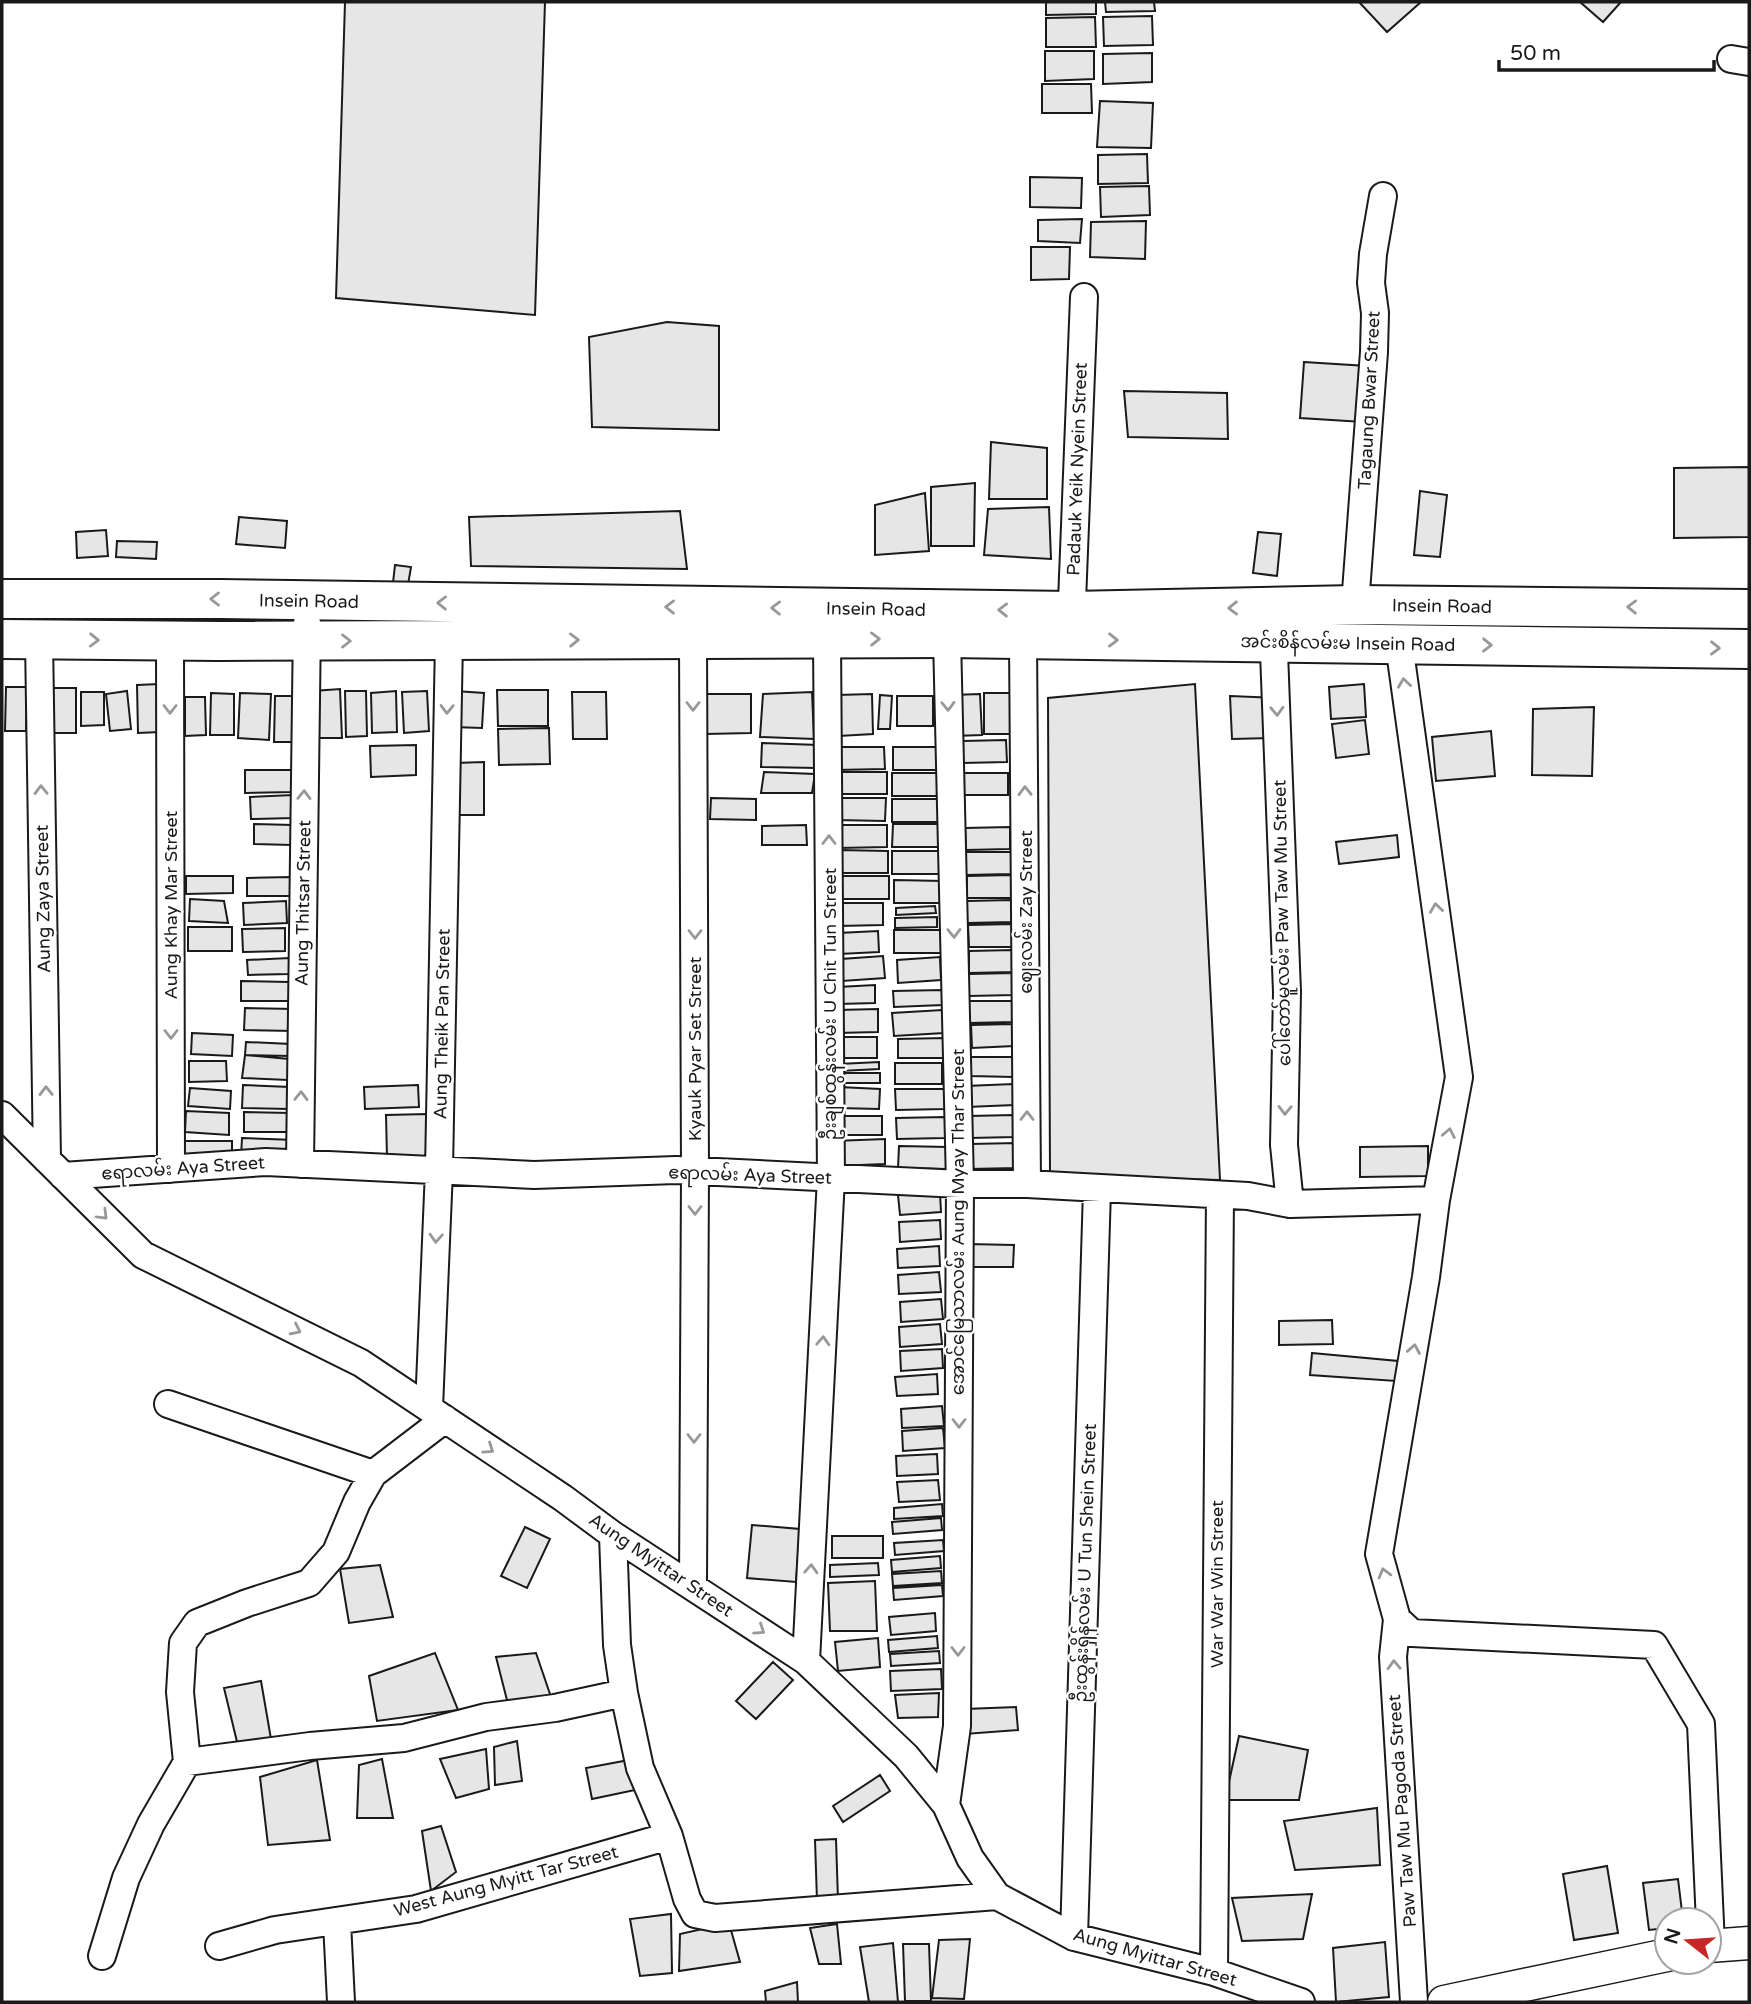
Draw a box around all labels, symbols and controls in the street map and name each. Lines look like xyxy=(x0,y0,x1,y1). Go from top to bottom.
scale bar xyxy=(1499,28,1714,72)
text: 50 m xyxy=(1510,41,1561,66)
street label: Tagaung Bwar Street xyxy=(1353,310,1385,490)
street label: Padauk Yeik Nyein Street xyxy=(1062,362,1092,576)
street label: Insein Road xyxy=(259,589,359,613)
one-way arrow xyxy=(209,591,220,607)
street label: Insein Road xyxy=(1392,594,1492,618)
one-way arrow xyxy=(437,595,447,611)
street label: Insein Road xyxy=(826,597,926,621)
one-way arrow xyxy=(664,599,675,614)
one-way arrow xyxy=(770,600,781,616)
one-way arrow xyxy=(1227,600,1238,616)
one-way arrow xyxy=(1626,600,1637,615)
one-way arrow xyxy=(998,602,1008,618)
street label: အင်းစိန်လမ်းမ Insein Road xyxy=(1240,627,1456,660)
one-way arrow xyxy=(870,631,881,646)
one-way arrow xyxy=(90,632,100,648)
one-way arrow xyxy=(569,632,580,648)
one-way arrow xyxy=(1108,632,1119,648)
one-way arrow xyxy=(342,633,352,649)
one-way arrow xyxy=(1483,637,1493,653)
one-way arrow xyxy=(1710,640,1721,656)
one-way arrow xyxy=(1397,677,1412,689)
one-way arrow xyxy=(685,701,701,712)
one-way arrow xyxy=(941,701,956,712)
one-way arrow xyxy=(440,703,455,714)
one-way arrow xyxy=(162,704,178,715)
one-way arrow xyxy=(1269,706,1285,717)
street label: ပေါ်တော်မူလမ်း Paw Taw Mu Street xyxy=(1267,779,1299,1066)
one-way arrow xyxy=(33,785,49,795)
one-way arrow xyxy=(1017,785,1033,795)
one-way arrow xyxy=(296,789,312,800)
street label: Aung Khay Mar Street xyxy=(160,810,182,999)
street label: Aung Thitsar Street xyxy=(291,820,315,986)
street label: Aung Zaya Street xyxy=(31,825,55,973)
street label: ဈေးလမ်း Zay Street xyxy=(1013,830,1041,994)
one-way arrow xyxy=(821,834,837,845)
street label: ဦးချစ်ထွန်းလမ်း U Chit Tun Street xyxy=(817,867,845,1140)
one-way arrow xyxy=(1428,902,1443,914)
street label: Aung Theik Pan Street xyxy=(429,928,455,1120)
one-way arrow xyxy=(687,929,703,939)
one-way arrow xyxy=(946,929,962,939)
street label: Kyauk Pyar Set Street xyxy=(684,957,706,1141)
one-way arrow xyxy=(163,1030,179,1040)
street label: အောင်မြေသာလမ်း Aung Myay Thar Street xyxy=(945,1049,973,1395)
one-way arrow xyxy=(38,1086,54,1096)
one-way arrow xyxy=(294,1090,309,1101)
one-way arrow xyxy=(1277,1104,1292,1115)
one-way arrow xyxy=(1019,1110,1035,1121)
one-way arrow xyxy=(1440,1127,1455,1139)
street label: ဧရာလမ်း Aya Street xyxy=(100,1149,266,1189)
street label: ဧရာလမ်း Aya Street xyxy=(668,1159,832,1193)
one-way arrow xyxy=(687,1205,703,1216)
one-way arrow xyxy=(94,1206,107,1219)
one-way arrow xyxy=(429,1233,444,1244)
one-way arrow xyxy=(289,1322,301,1336)
one-way arrow xyxy=(815,1336,830,1347)
one-way arrow xyxy=(1406,1343,1421,1355)
one-way arrow xyxy=(951,1419,967,1429)
street label: ဦးထွန်းရှိန်လမ်း U Tun Shein Street xyxy=(1066,1423,1105,1703)
one-way arrow xyxy=(686,1433,702,1443)
one-way arrow xyxy=(482,1441,495,1454)
street label: War War Win Street xyxy=(1206,1500,1228,1668)
street label: Aung Myittar Street xyxy=(585,1509,737,1622)
one-way arrow xyxy=(803,1563,818,1574)
one-way arrow xyxy=(1378,1567,1393,1579)
one-way arrow xyxy=(752,1622,765,1635)
one-way arrow xyxy=(950,1646,966,1657)
one-way arrow xyxy=(1386,1659,1401,1670)
street label: Paw Taw Mu Pagoda Street xyxy=(1383,1694,1421,1928)
street label: West Aung Myitt Tar Street xyxy=(391,1840,621,1922)
north arrow xyxy=(1653,1906,1723,1976)
street label: Aung Myittar Street xyxy=(1071,1923,1240,1991)
text: N xyxy=(1660,1926,1685,1947)

